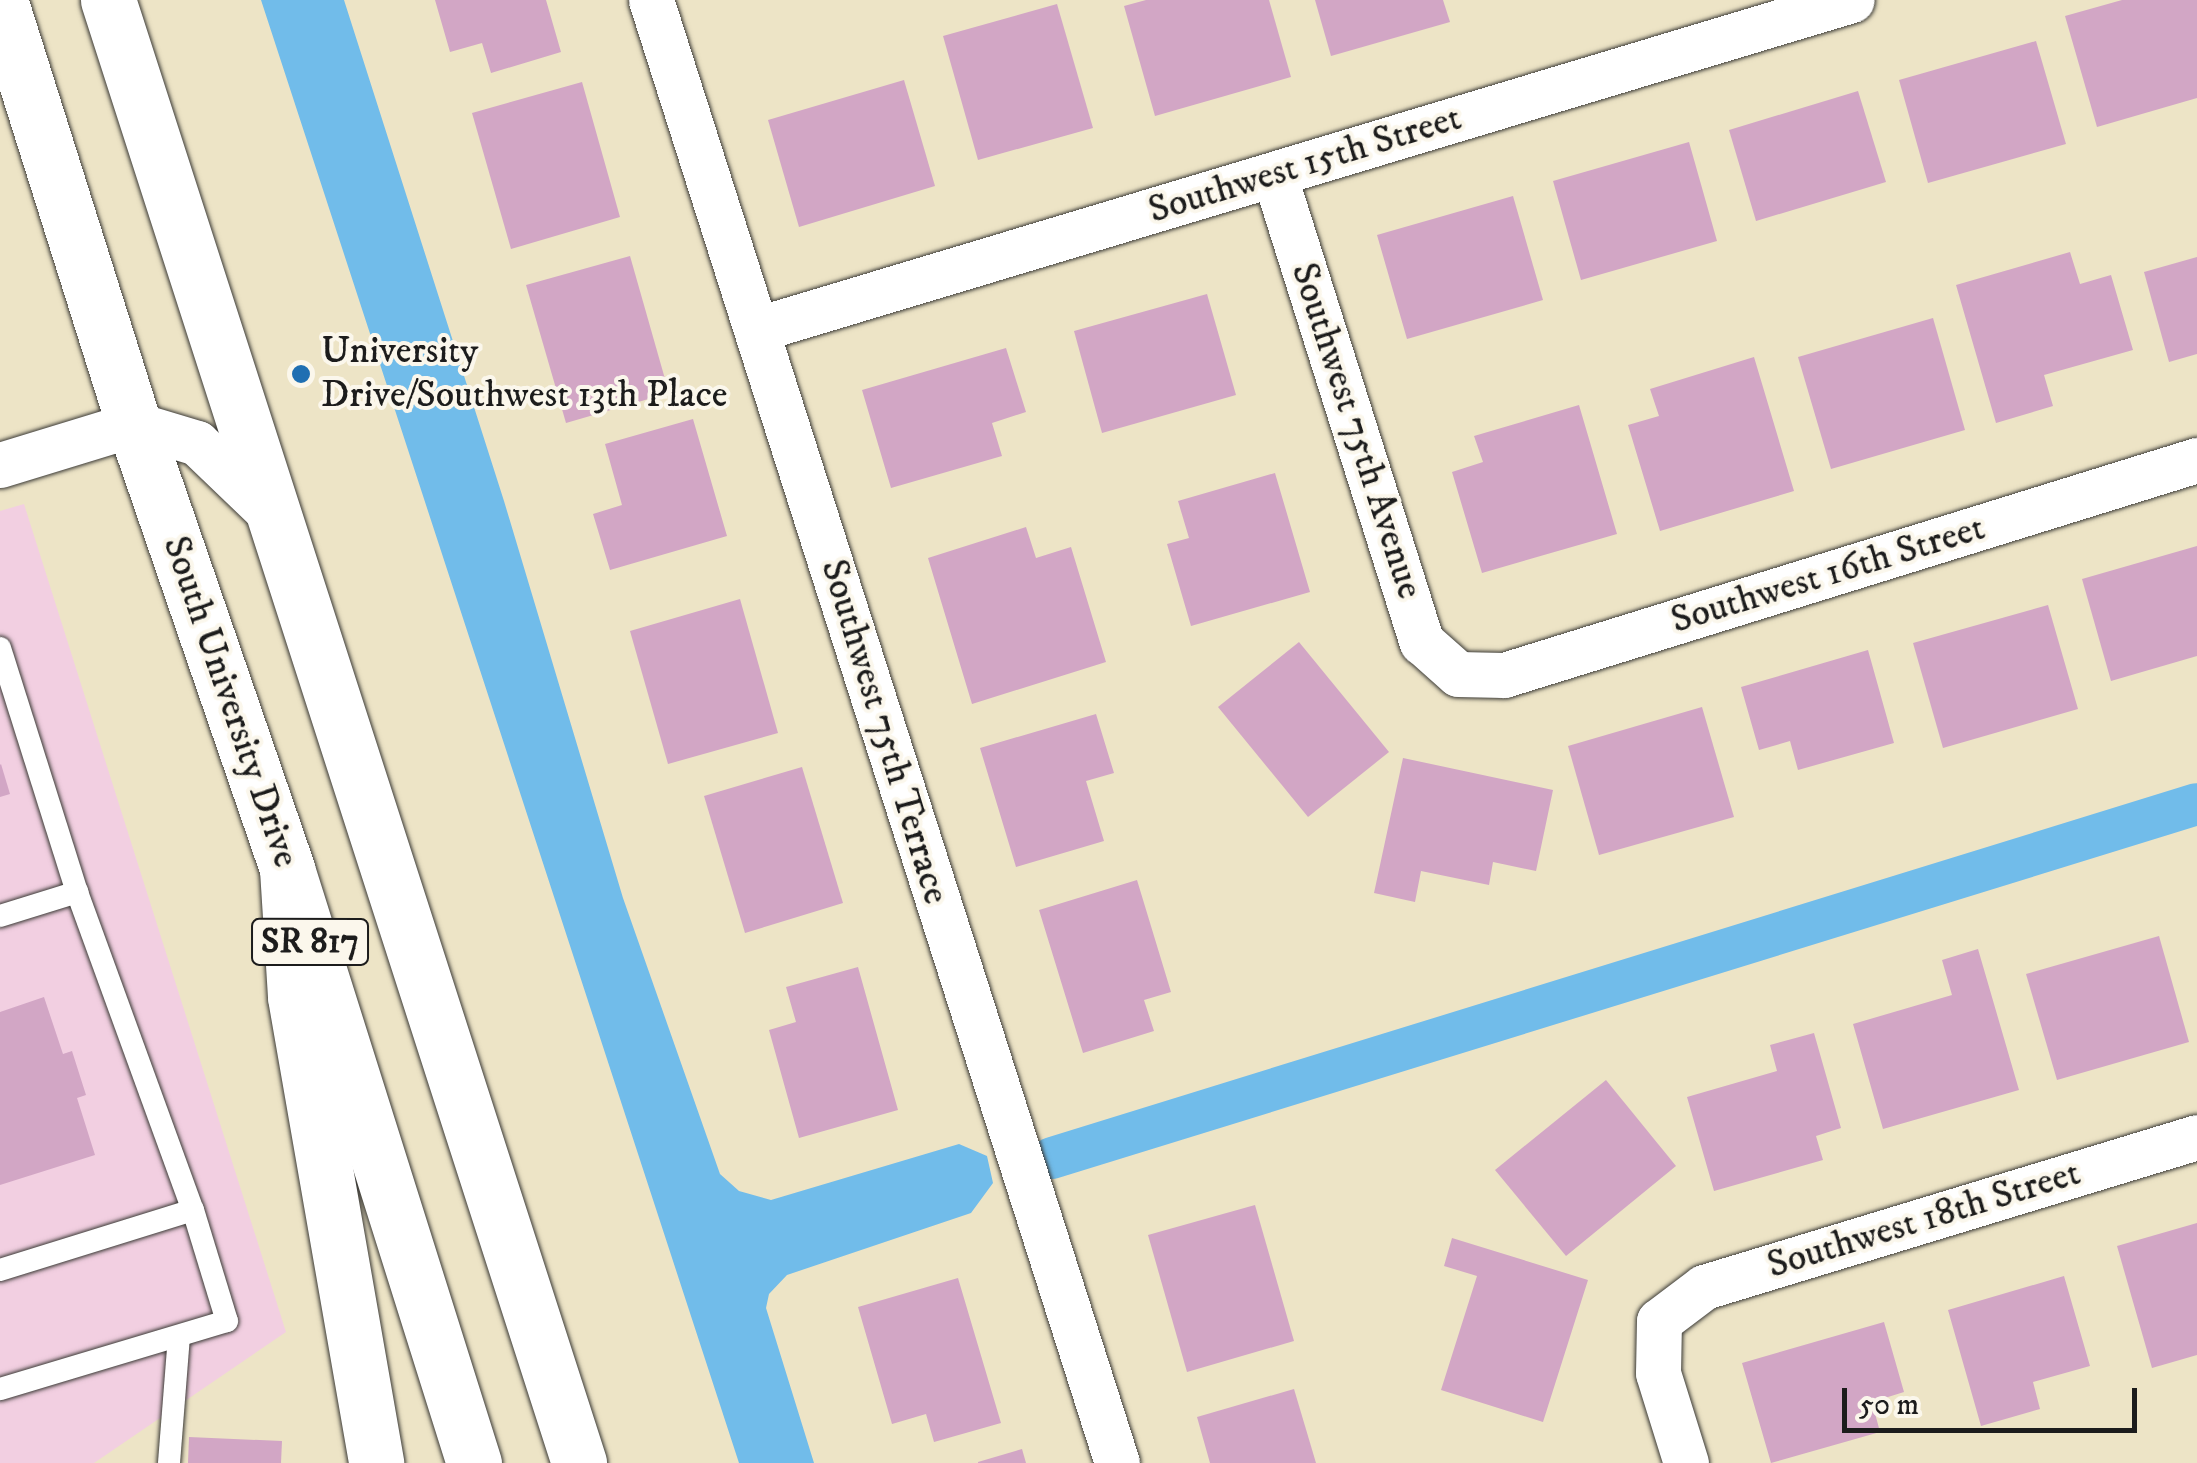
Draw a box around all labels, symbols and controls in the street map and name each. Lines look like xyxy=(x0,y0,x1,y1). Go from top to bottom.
street label: Southwest 15th Street xyxy=(1143,96,1467,234)
street label: Southwest 75th Avenue xyxy=(1280,257,1432,605)
place label: University Drive/Southwest 13th Place xyxy=(321,329,727,418)
marker: University Drive/Southwest 13th Place xyxy=(290,363,312,385)
street label: Southwest 16th Street xyxy=(1666,506,1990,644)
street label: South University Drive xyxy=(152,531,308,873)
street label: Southwest 75th Terrace xyxy=(810,554,958,910)
road number: SR 817 xyxy=(250,912,370,972)
street label: Southwest 18th Street xyxy=(1762,1151,2086,1289)
scale bar xyxy=(1847,1368,2142,1430)
text: 50 m xyxy=(1859,1387,1919,1424)

